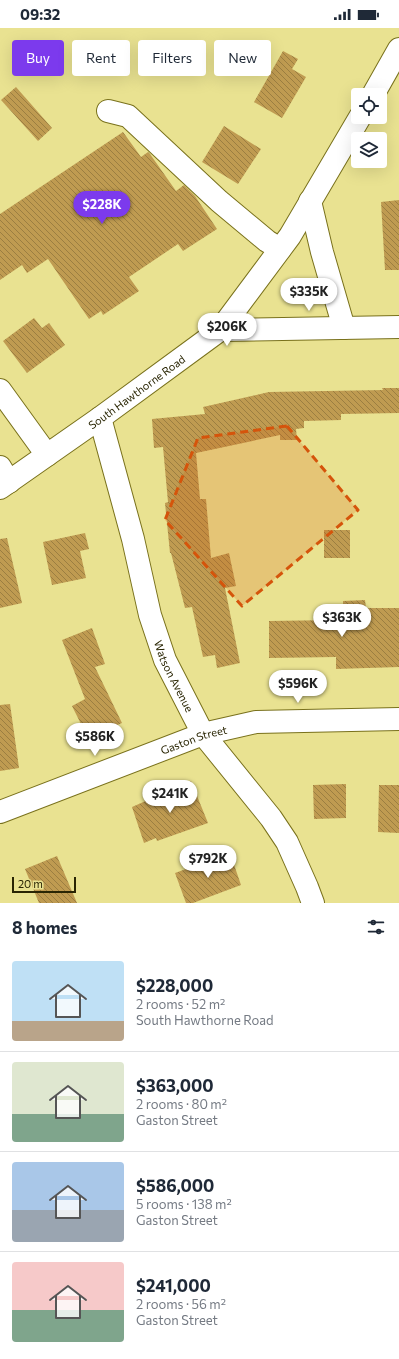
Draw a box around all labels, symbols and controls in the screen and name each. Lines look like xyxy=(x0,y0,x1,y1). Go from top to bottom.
text: 09:32 xyxy=(20,5,60,23)
chip: Buy xyxy=(12,40,64,76)
chip: Rent xyxy=(72,40,130,76)
chip: Filters xyxy=(138,40,206,76)
chip: New xyxy=(214,40,271,76)
map controls xyxy=(351,88,387,168)
button: locate xyxy=(351,88,387,124)
button: layers xyxy=(351,132,387,168)
pin: $228K xyxy=(74,191,130,225)
text: $228K xyxy=(82,196,122,212)
pin: $335K xyxy=(281,278,337,312)
text: $335K xyxy=(289,283,329,299)
pin: $206K xyxy=(199,313,255,347)
text: $206K xyxy=(207,318,247,334)
street label: South Hawthorne Road xyxy=(85,352,187,431)
pin: $363K xyxy=(314,604,370,638)
text: $363K xyxy=(322,609,362,625)
street label: Watson Avenue xyxy=(152,638,197,714)
pin: $596K xyxy=(270,670,326,704)
text: $596K xyxy=(278,675,318,691)
street label: Gaston Street xyxy=(159,722,229,756)
pin: $586K xyxy=(67,723,123,757)
text: $586K xyxy=(75,728,115,744)
pin: $241K xyxy=(142,780,198,814)
text: $241K xyxy=(151,785,189,801)
pin: $792K xyxy=(180,845,236,879)
text: $792K xyxy=(189,850,227,866)
scale bar xyxy=(12,875,76,894)
text: 20 m xyxy=(18,877,43,890)
icon: filters xyxy=(365,916,387,938)
text: 8 homes xyxy=(12,917,77,938)
text: $228,000 xyxy=(136,975,213,996)
icon: home xyxy=(44,977,92,1025)
text: 2 rooms · 52 m² xyxy=(136,996,225,1012)
text: South Hawthorne Road xyxy=(136,1012,274,1028)
text: $363,000 xyxy=(136,1075,214,1096)
icon: home xyxy=(44,1078,92,1126)
text: 2 rooms · 80 m² xyxy=(136,1096,227,1112)
text: Gaston Street xyxy=(136,1112,218,1128)
text: $586,000 xyxy=(136,1175,214,1196)
icon: home xyxy=(44,1178,92,1226)
text: 5 rooms · 138 m² xyxy=(136,1196,232,1212)
text: Gaston Street xyxy=(136,1212,218,1228)
text: $241,000 xyxy=(136,1275,211,1296)
icon: home xyxy=(44,1278,92,1326)
text: 2 rooms · 56 m² xyxy=(136,1296,226,1312)
text: Gaston Street xyxy=(136,1312,218,1328)

